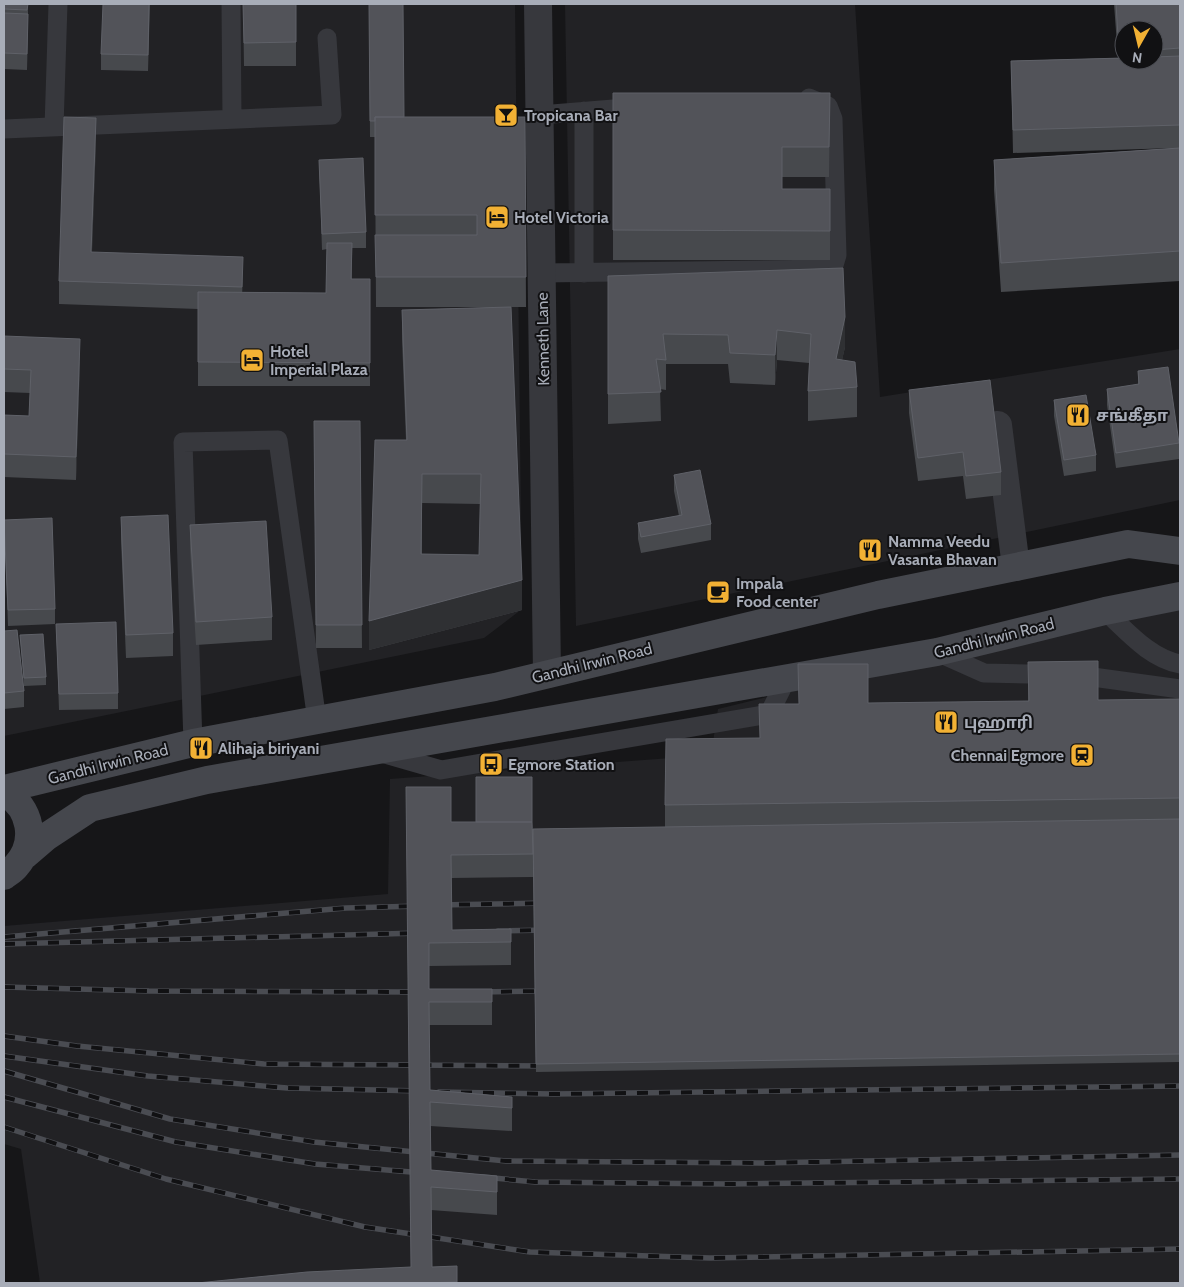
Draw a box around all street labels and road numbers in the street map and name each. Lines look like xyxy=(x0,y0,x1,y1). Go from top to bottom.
street label: Kenneth Lane xyxy=(533,292,553,386)
street label: Gandhi Irwin Road xyxy=(932,614,1056,662)
street label: Gandhi Irwin Road xyxy=(530,639,654,687)
street label: Gandhi Irwin Road xyxy=(46,740,170,788)

